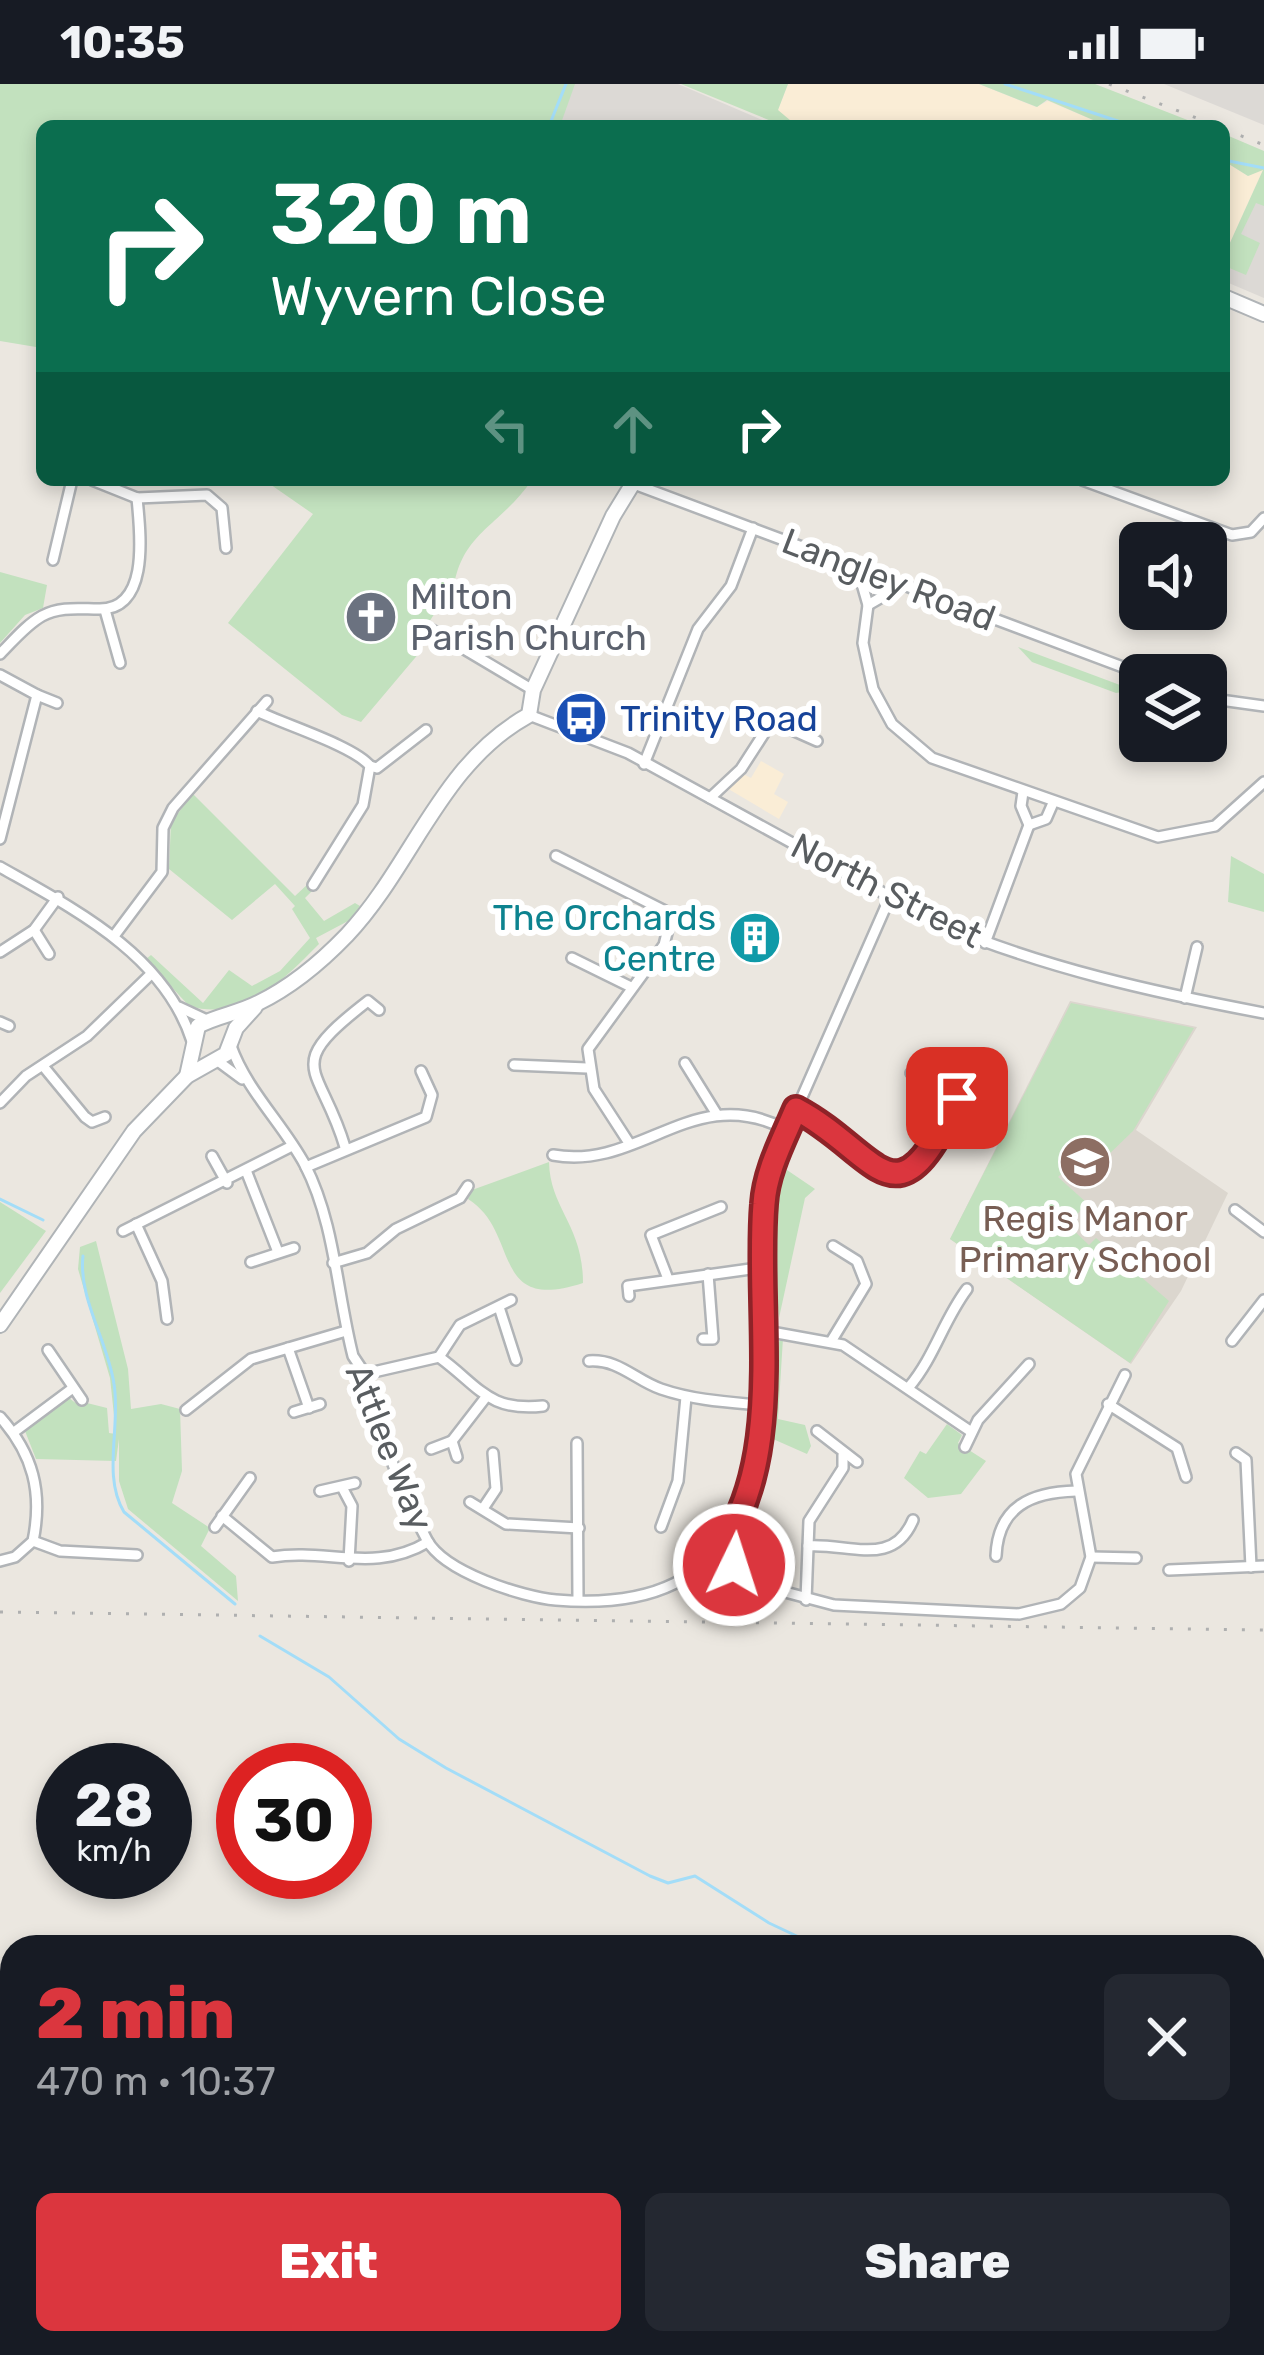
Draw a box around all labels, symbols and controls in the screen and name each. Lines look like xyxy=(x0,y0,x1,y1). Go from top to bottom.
text: 10:35 xyxy=(60,16,185,69)
text: 320 m xyxy=(270,164,532,264)
icon: right xyxy=(72,168,228,324)
text: Wyvern Close xyxy=(270,265,607,329)
icon: left xyxy=(474,396,540,462)
icon: ahead xyxy=(600,396,666,462)
icon: right xyxy=(726,396,792,462)
street label: Langley Road xyxy=(776,519,1001,640)
map controls xyxy=(1119,522,1227,762)
button: sound xyxy=(1119,522,1227,630)
place label: Milton Parish Church xyxy=(410,575,647,659)
church icon: Milton Parish Church xyxy=(343,589,399,645)
button: layers xyxy=(1119,654,1227,762)
bus stop icon: Trinity Road xyxy=(553,690,609,746)
place label: Trinity Road xyxy=(620,697,818,740)
street label: North Street xyxy=(784,824,989,957)
place label: The Orchards Centre xyxy=(493,896,716,980)
building icon: The Orchards Centre xyxy=(727,910,783,966)
pin xyxy=(906,1047,1008,1149)
icon: arrive xyxy=(924,1065,990,1131)
school or university icon: Regis Manor Primary School xyxy=(1057,1134,1113,1190)
place label: Regis Manor Primary School xyxy=(958,1197,1212,1281)
street label: Attlee Way xyxy=(337,1358,442,1537)
position arrow xyxy=(671,1502,797,1628)
speed limit sign: 30 xyxy=(216,1743,372,1899)
text: 28 xyxy=(74,1770,154,1841)
text: km/h xyxy=(77,1833,151,1869)
text: 2 min xyxy=(36,1971,235,2056)
button: close xyxy=(1104,1974,1230,2100)
text: 470 m · 10:37 xyxy=(36,2059,275,2105)
button: Exit xyxy=(36,2193,621,2331)
button: Share xyxy=(645,2193,1230,2331)

